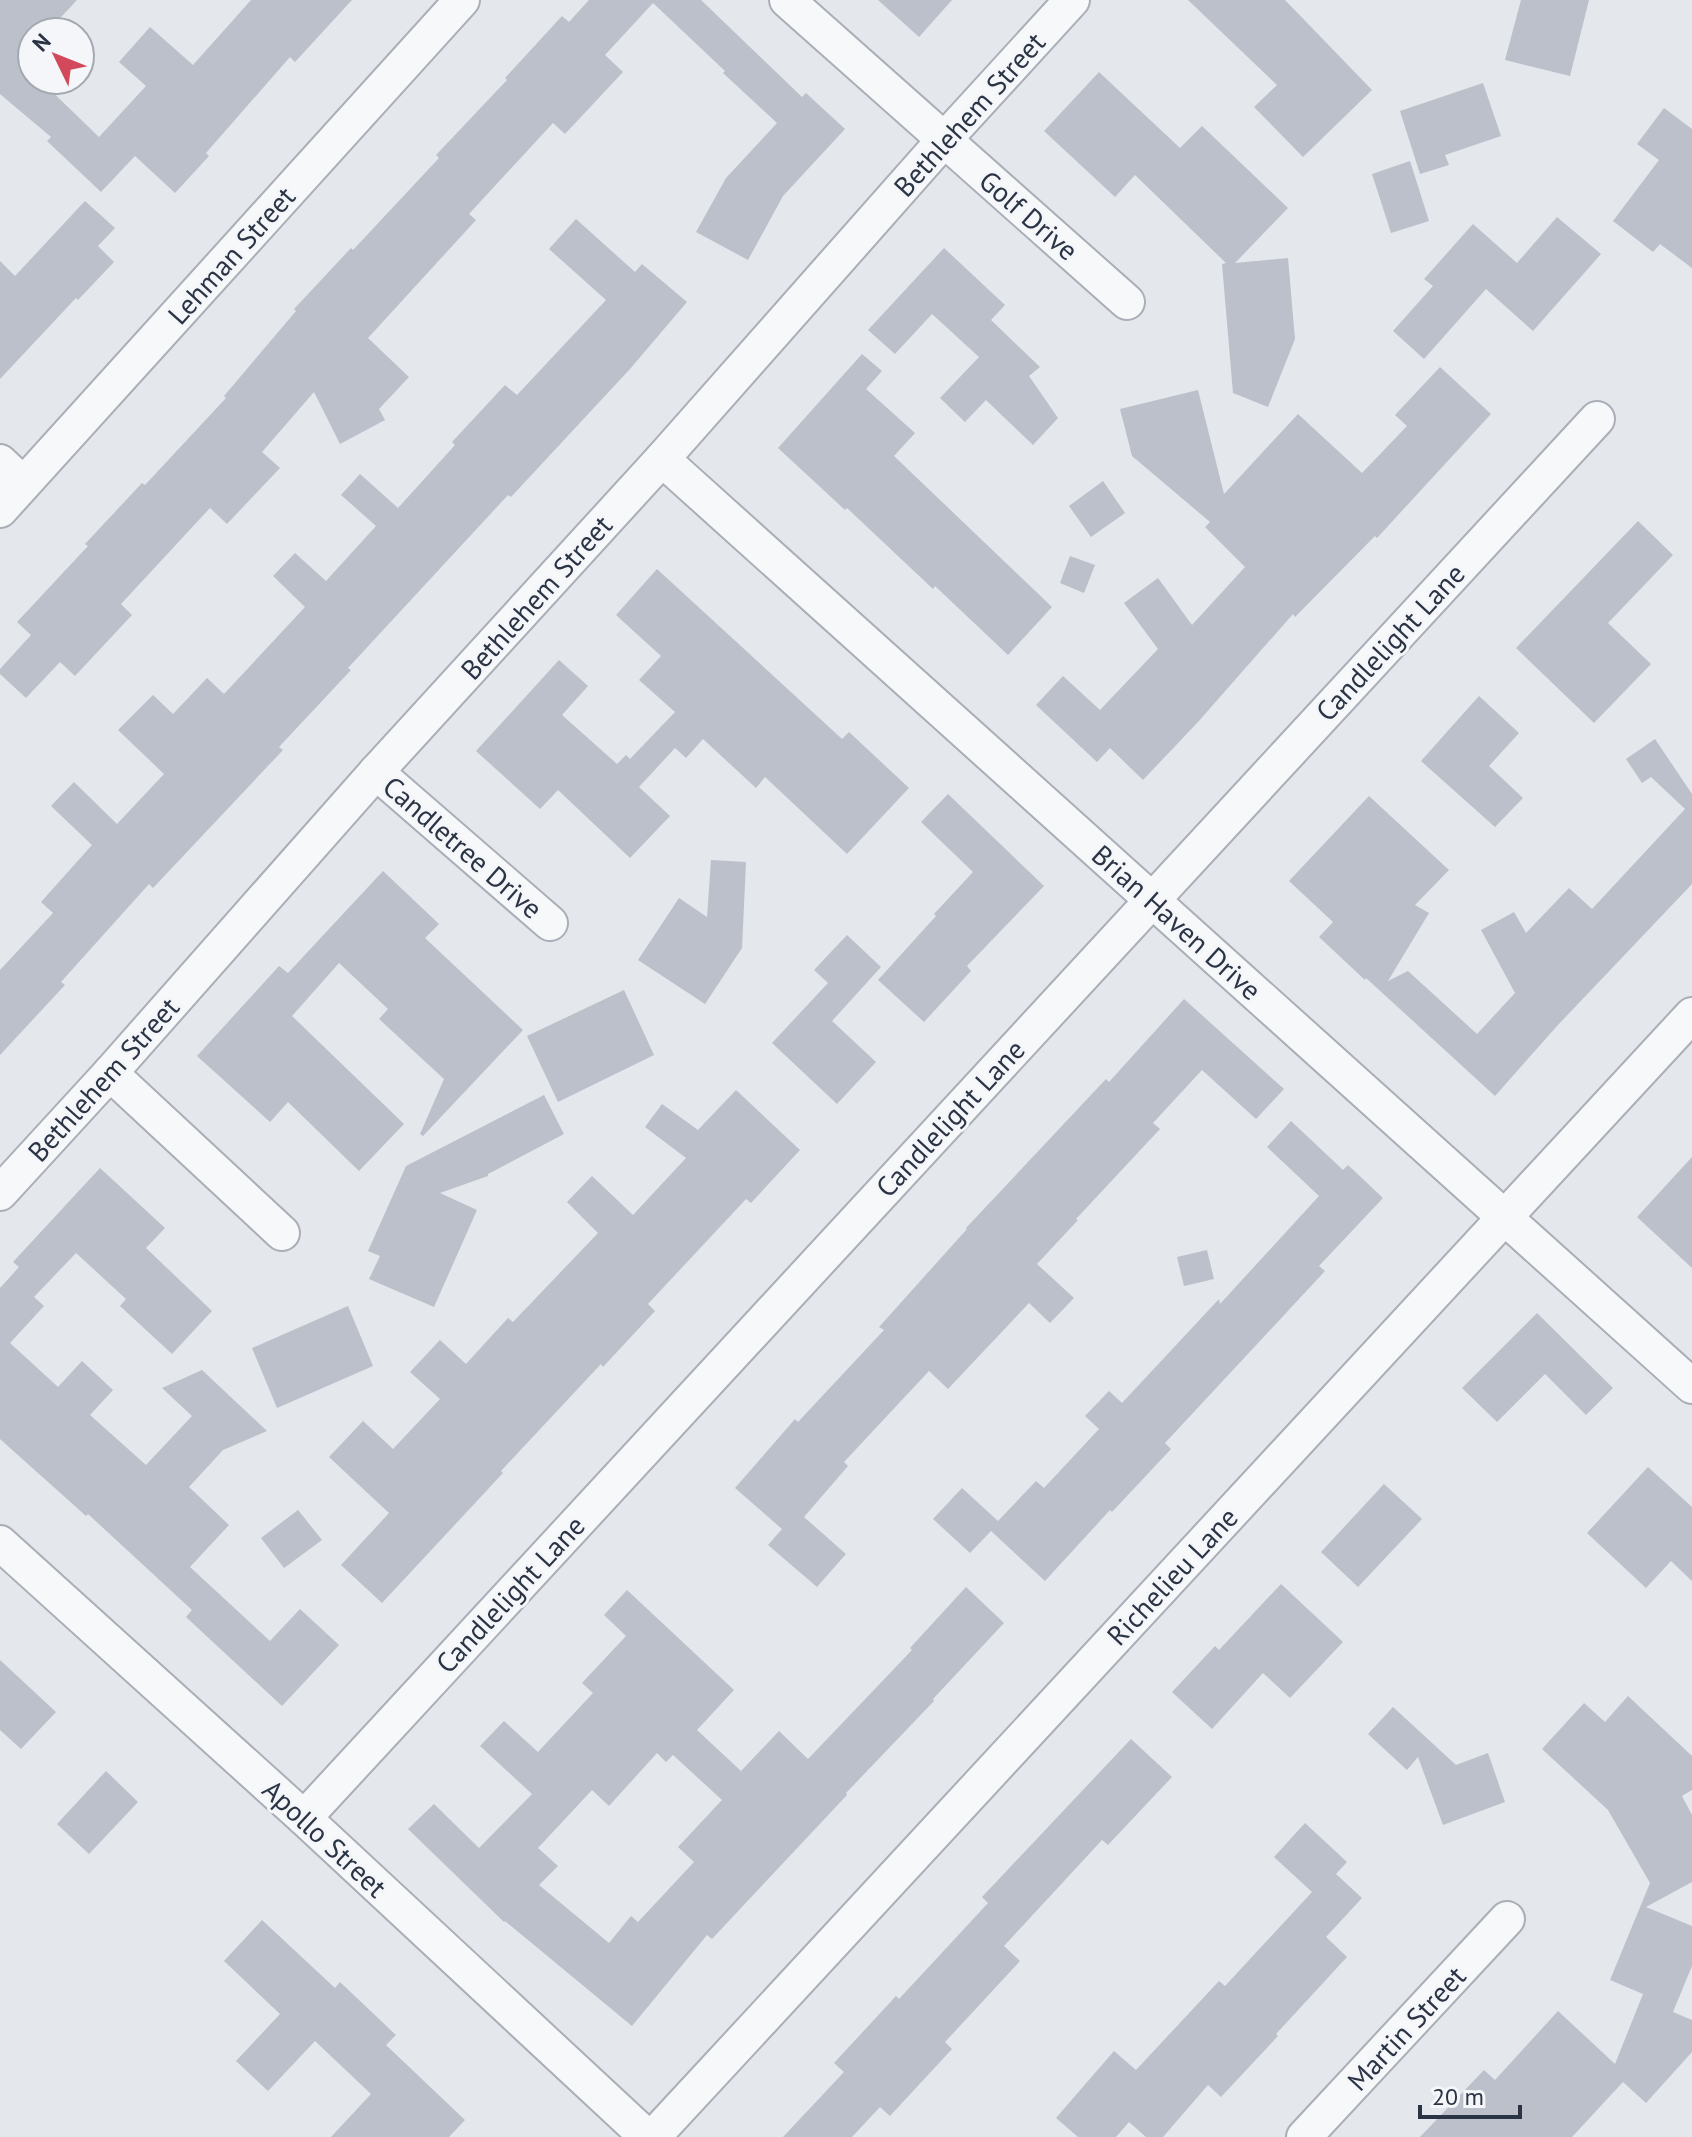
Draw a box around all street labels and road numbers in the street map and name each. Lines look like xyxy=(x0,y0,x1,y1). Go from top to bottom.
street label: Bethlehem Street xyxy=(885,24,1053,204)
street label: Golf Drive xyxy=(972,162,1086,268)
street label: Lehman Street xyxy=(159,178,303,332)
street label: Bethlehem Street xyxy=(452,507,620,687)
street label: Candlelight Lane xyxy=(1307,555,1473,729)
street label: Candletree Drive xyxy=(376,768,550,926)
street label: Brian Haven Drive xyxy=(1084,836,1270,1008)
street label: Bethlehem Street xyxy=(19,989,187,1169)
street label: Candlelight Lane xyxy=(867,1031,1033,1205)
street label: Richelieu Lane xyxy=(1098,1499,1246,1653)
street label: Candlelight Lane xyxy=(427,1507,593,1681)
street label: Apollo Street xyxy=(255,1771,395,1905)
street label: Martin Street xyxy=(1339,1957,1474,2098)

